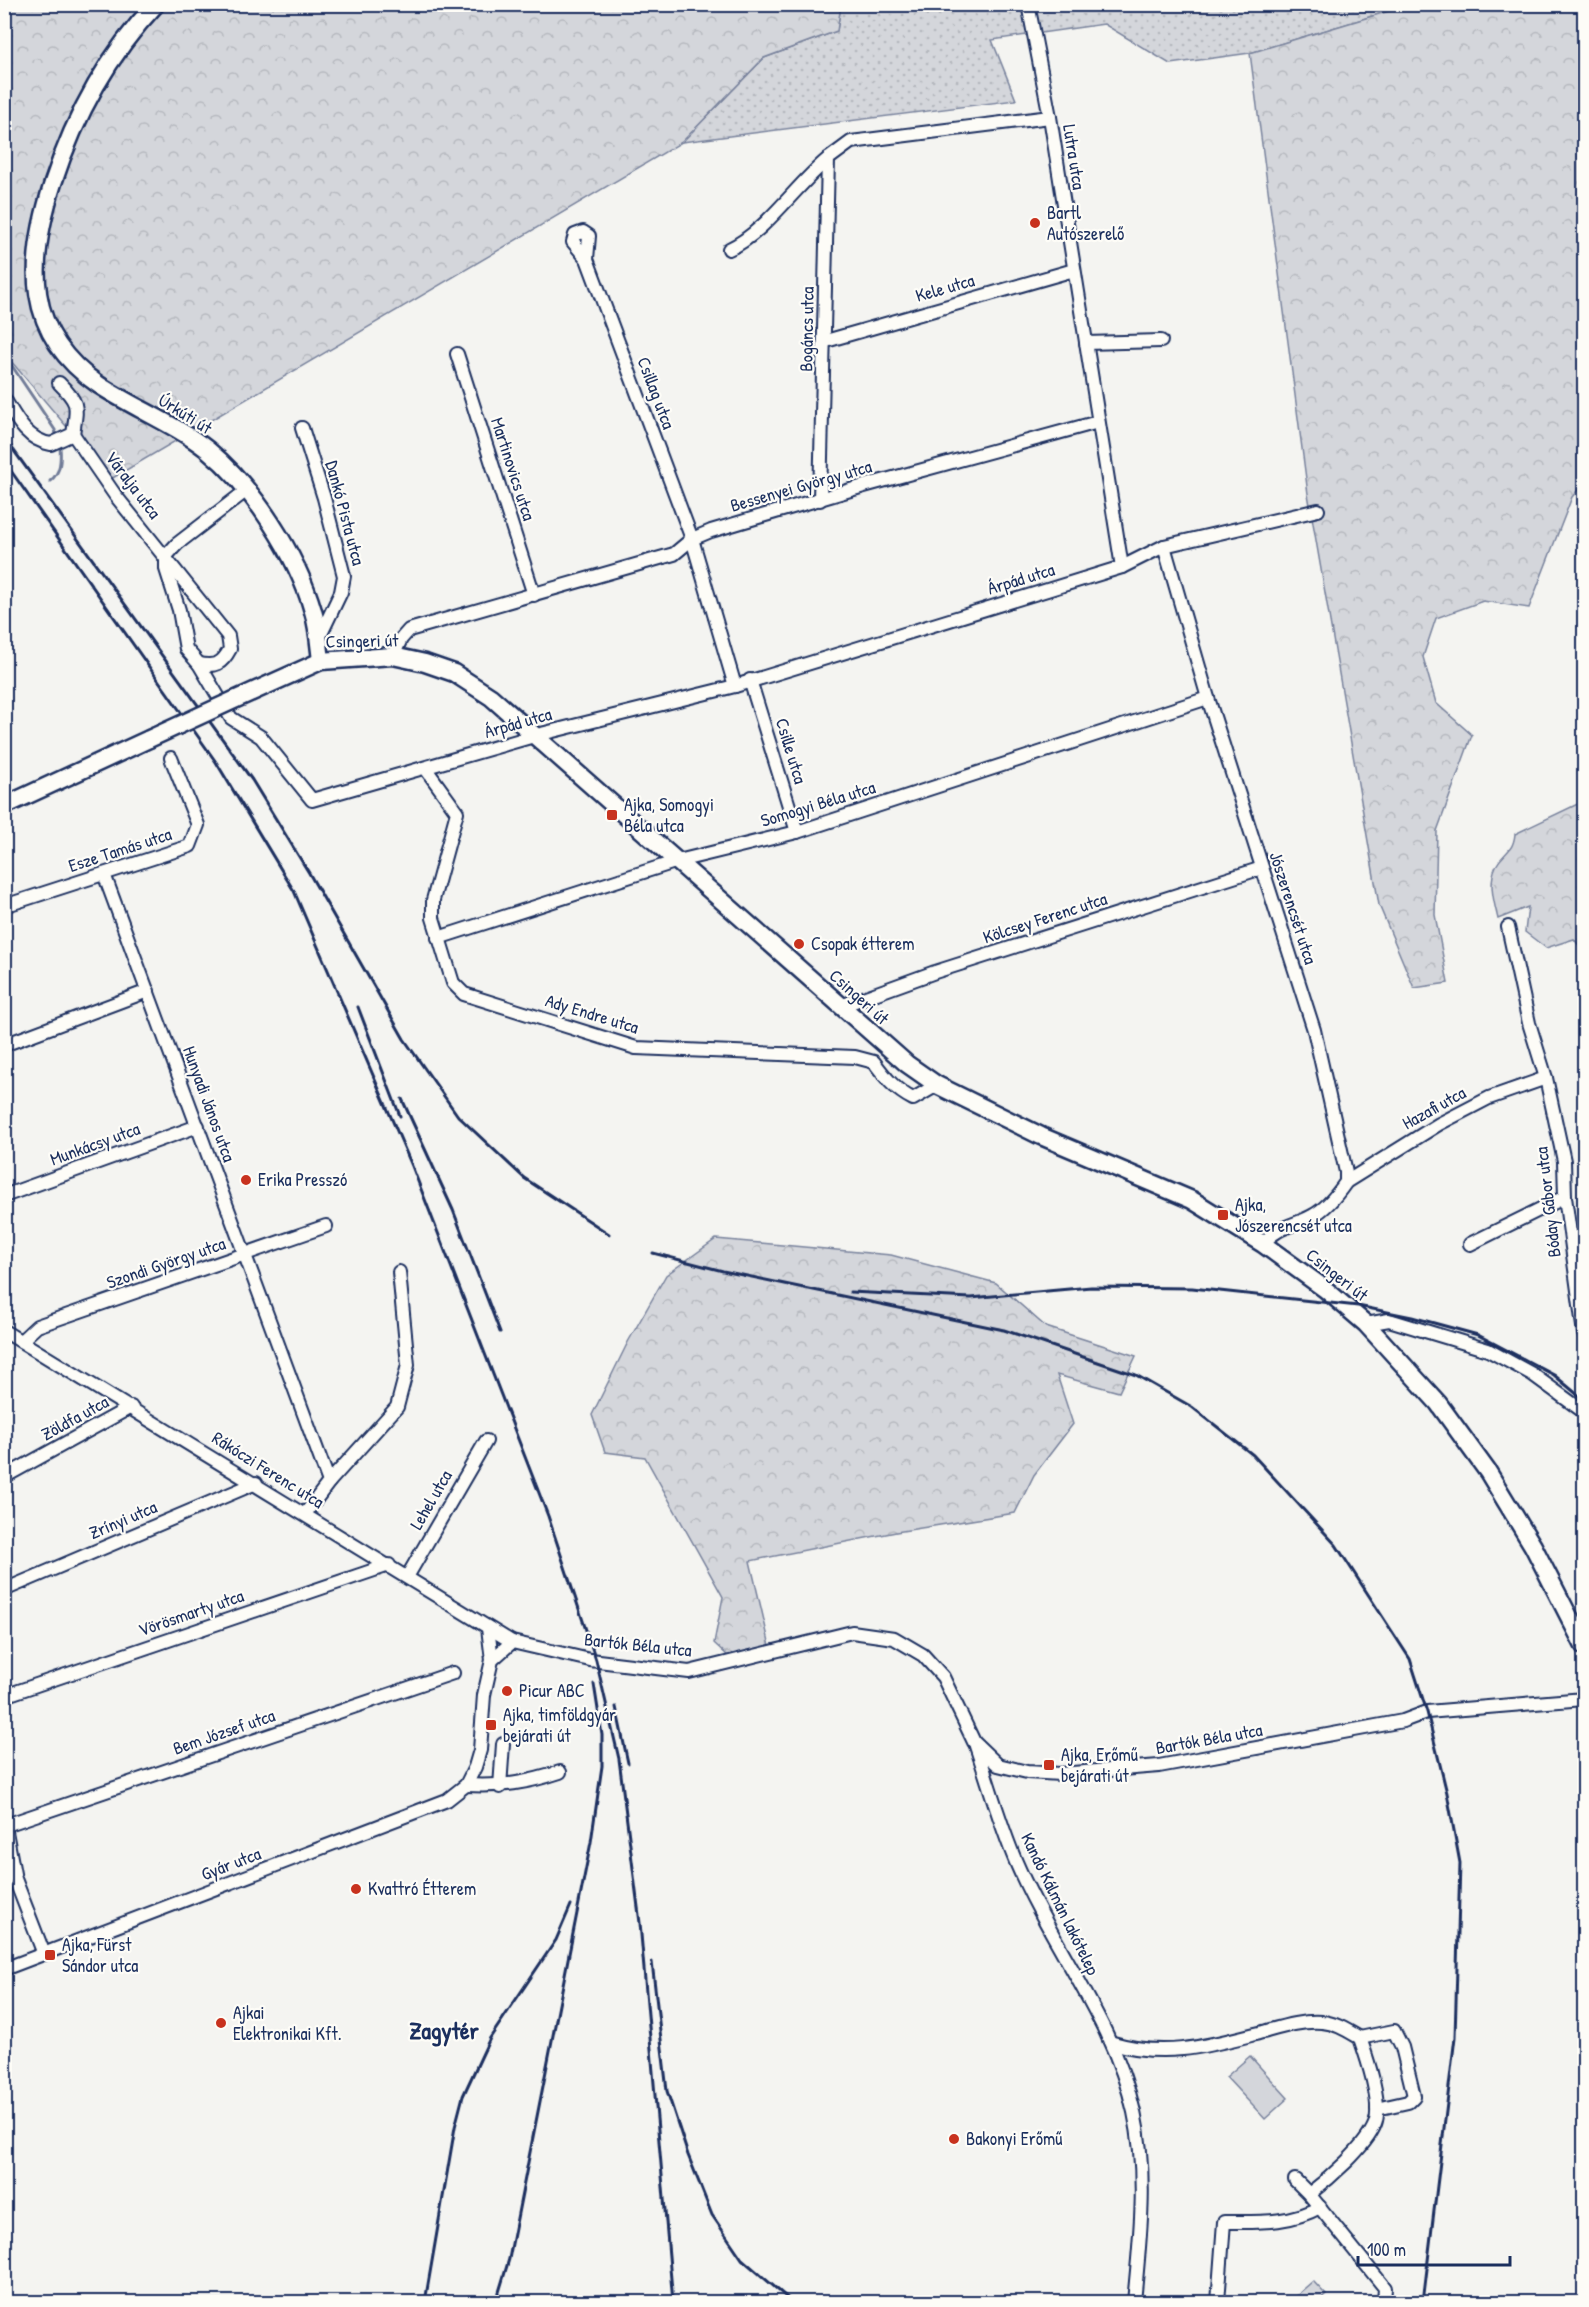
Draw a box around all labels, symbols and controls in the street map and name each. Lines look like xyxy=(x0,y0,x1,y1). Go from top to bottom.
street label: Lutra utca xyxy=(1057,123,1092,191)
place label: Bartl Autószerelő xyxy=(1047,200,1124,246)
marker: Bartl Autószerelő xyxy=(1028,216,1042,230)
street label: Kele utca xyxy=(913,267,977,308)
street label: Bogáncs utca xyxy=(793,286,820,372)
street label: Csillag utca xyxy=(631,353,682,432)
street label: Úrkúti út xyxy=(154,387,218,440)
street label: Martinovics utca xyxy=(485,414,542,524)
street label: Váralja utca xyxy=(100,446,167,524)
street label: Bessenyei György utca xyxy=(727,453,875,518)
street label: Dankó Pista utca xyxy=(320,458,371,568)
street label: Árpád utca xyxy=(984,556,1058,601)
street label: Csingeri út xyxy=(325,627,399,654)
street label: Árpád utca xyxy=(481,701,555,744)
street label: Csille utca xyxy=(770,715,813,787)
street label: Somogyi Béla utca xyxy=(758,774,878,833)
place label: Ajka, Somogyi Béla utca xyxy=(624,792,714,838)
marker: Ajka, Somogyi Béla utca xyxy=(605,808,619,822)
street label: Esze Tamás utca xyxy=(65,821,175,878)
street label: Jószerencsét utca xyxy=(1264,848,1323,967)
street label: Kölcsey Ferenc utca xyxy=(980,886,1110,949)
place label: Csopak étterem xyxy=(811,931,914,956)
marker: Csopak étterem xyxy=(792,937,806,951)
street label: Csingeri út xyxy=(824,963,895,1031)
street label: Ady Endre utca xyxy=(542,987,642,1040)
street label: Hunyadi János utca xyxy=(177,1043,242,1165)
street label: Hazafi utca xyxy=(1398,1080,1470,1135)
street label: Munkácsy utca xyxy=(47,1116,143,1171)
street label: Bóday Gábor utca xyxy=(1528,1145,1567,1259)
place label: Erika Presszó xyxy=(258,1167,347,1192)
marker: Erika Presszó xyxy=(239,1173,253,1187)
place label: Ajka, Jószerencsét utca xyxy=(1235,1192,1352,1238)
marker: Ajka, Jószerencsét utca xyxy=(1216,1208,1230,1222)
street label: Szondi György utca xyxy=(103,1230,229,1295)
street label: Csingeri út xyxy=(1301,1242,1374,1307)
street label: Zöldfa utca xyxy=(37,1389,113,1446)
street label: Rákóczi Ferenc utca xyxy=(208,1425,329,1514)
street label: Lehel utca xyxy=(404,1465,458,1534)
street label: Zrínyi utca xyxy=(85,1494,161,1545)
street label: Vörösmarty utca xyxy=(135,1583,247,1642)
street label: Bartók Béla utca xyxy=(583,1626,693,1663)
place label: Picur ABC xyxy=(519,1678,585,1703)
marker: Picur ABC xyxy=(500,1684,514,1698)
street label: Bem József utca xyxy=(169,1702,278,1761)
place label: Ajka, timföldgyár bejárati út xyxy=(503,1702,616,1748)
street label: Bartók Béla utca xyxy=(1154,1717,1264,1760)
marker: Ajka, timföldgyár bejárati út xyxy=(484,1718,498,1732)
place label: Ajka, Erőmű bejárati út xyxy=(1061,1742,1138,1788)
marker: Ajka, Erőmű bejárati út xyxy=(1042,1758,1056,1772)
street label: Kandó Kálmán lakótelep xyxy=(1015,1828,1106,1979)
street label: Gyár utca xyxy=(197,1841,264,1886)
place label: Kvattró Étterem xyxy=(368,1876,476,1901)
marker: Kvattró Étterem xyxy=(349,1882,363,1896)
place label: Ajka, Fürst Sándor utca xyxy=(62,1932,138,1978)
marker: Ajka, Fürst Sándor utca xyxy=(43,1948,57,1962)
place label: Ajkai Elektronikai Kft. xyxy=(233,2000,342,2046)
district label: Zagytér xyxy=(409,2014,479,2047)
marker: Ajkai Elektronikai Kft. xyxy=(214,2016,228,2030)
place label: Bakonyi Erőmű xyxy=(966,2126,1062,2151)
marker: Bakonyi Erőmű xyxy=(947,2132,961,2146)
scale bar xyxy=(1358,2229,1510,2267)
text: 100 m xyxy=(1367,2237,1406,2262)

